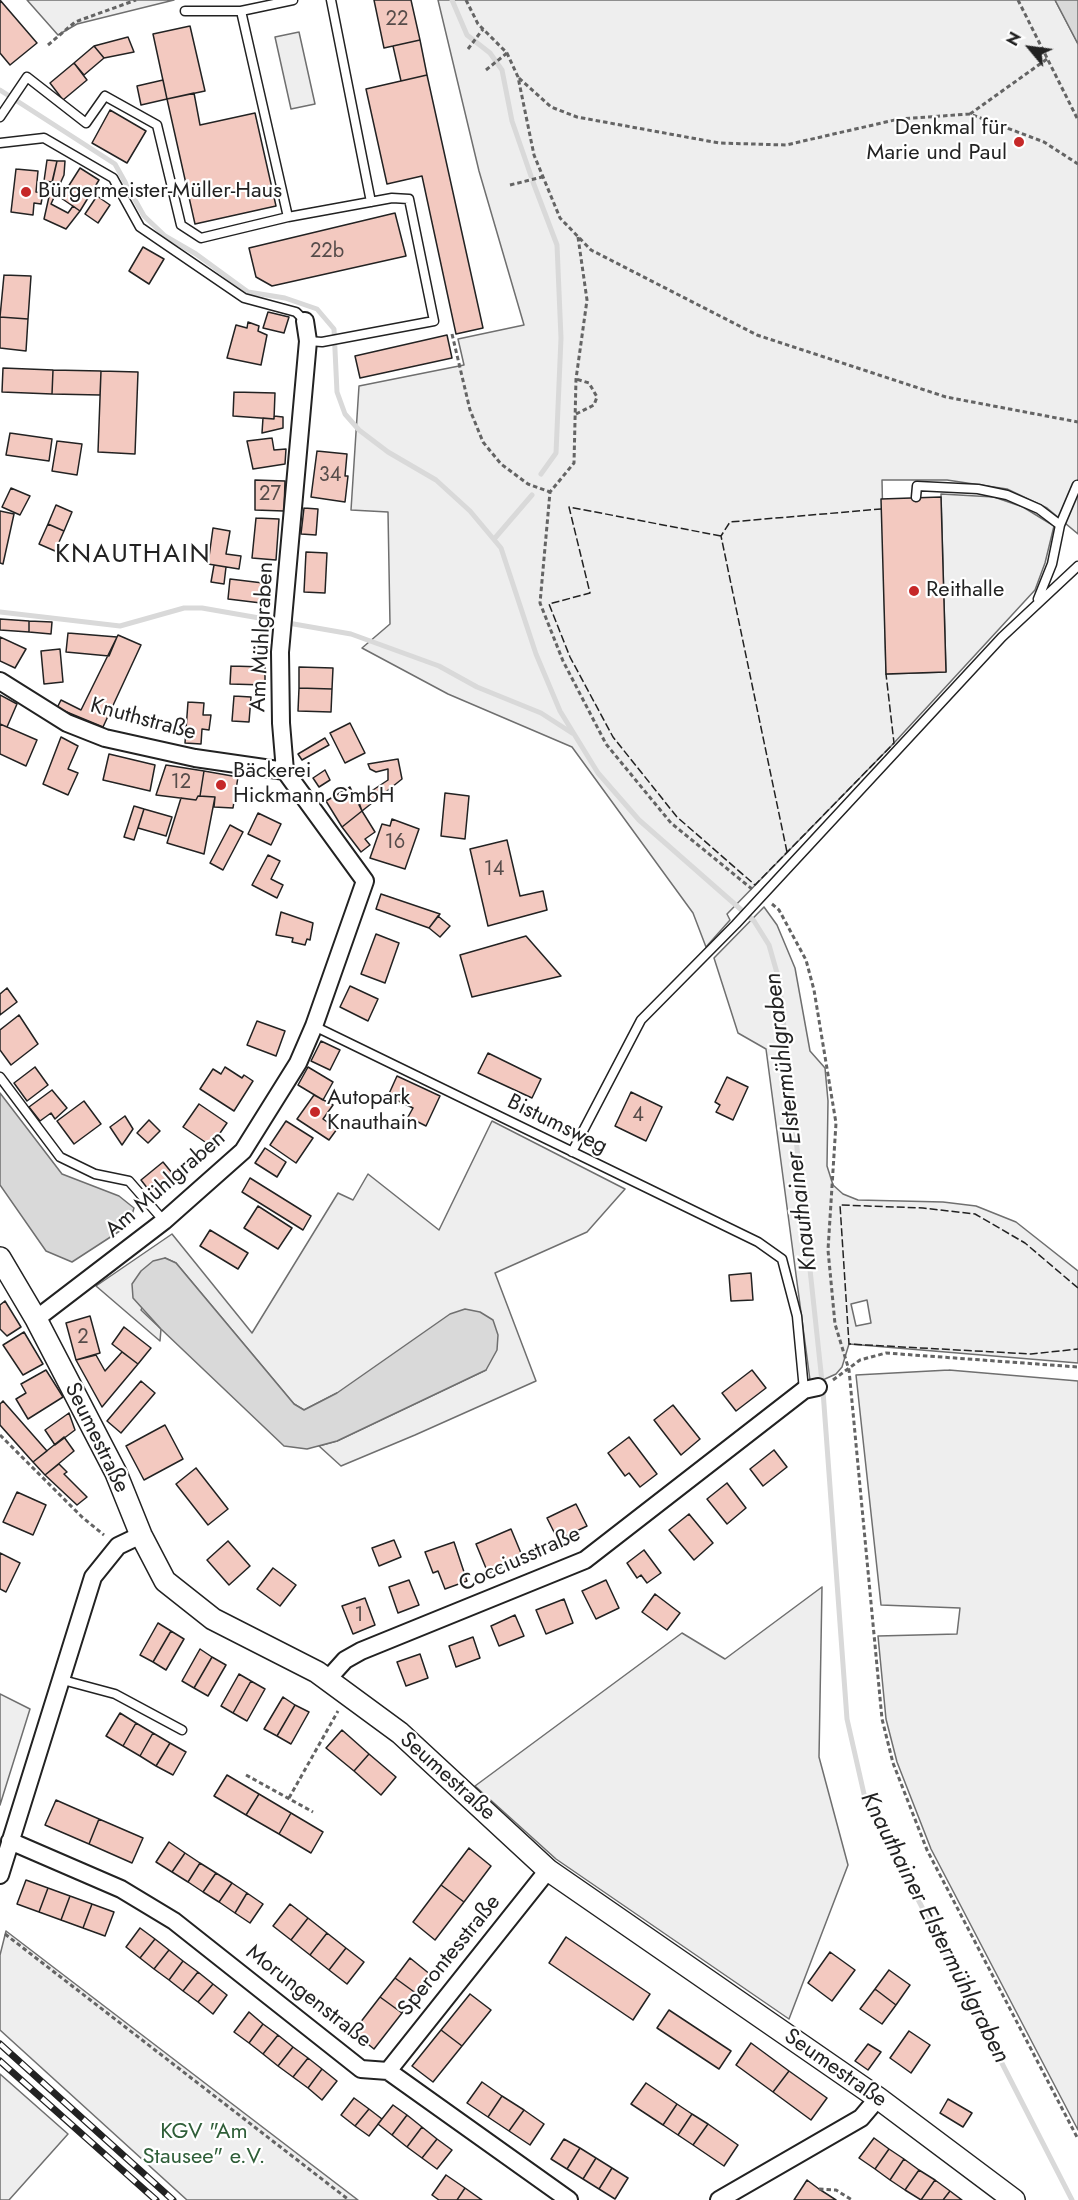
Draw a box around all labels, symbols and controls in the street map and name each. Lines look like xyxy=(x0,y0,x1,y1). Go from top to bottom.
house number: 22 xyxy=(386,8,408,32)
north arrow xyxy=(1000,18,1060,78)
text: N xyxy=(1001,28,1027,50)
place label: Denkmal für Marie und Paul xyxy=(867,116,1007,168)
marker: Denkmal für Marie und Paul xyxy=(1012,135,1026,149)
place label: Bürgermeister-Müller-Haus xyxy=(38,179,282,205)
marker: Bürgermeister-Müller-Haus xyxy=(19,185,33,199)
house number: 22b xyxy=(310,240,344,264)
house number: 34 xyxy=(319,464,341,488)
house number: 27 xyxy=(259,483,281,507)
district label: KNAUTHAIN xyxy=(55,540,211,572)
street label: Am Mühlgraben xyxy=(246,561,280,713)
place label: Reithalle xyxy=(926,578,1004,604)
marker: Reithalle xyxy=(907,584,921,598)
street label: Knuthstraße xyxy=(87,693,199,747)
place label: Bäckerei Hickmann GmbH xyxy=(233,759,395,810)
house number: 12 xyxy=(171,771,191,795)
marker: Bäckerei Hickmann GmbH xyxy=(214,778,228,792)
house number: 16 xyxy=(385,831,405,855)
house number: 14 xyxy=(484,858,504,882)
water label: Knauthainer Elstermühlgraben xyxy=(759,971,825,1273)
place label: Autopark Knauthain xyxy=(327,1086,418,1138)
street label: Bistumsweg xyxy=(503,1089,611,1161)
house number: 4 xyxy=(632,1104,644,1128)
marker: Autopark Knauthain xyxy=(308,1105,322,1119)
street label: Am Mühlgraben xyxy=(101,1126,231,1244)
house number: 2 xyxy=(77,1326,89,1350)
street label: Seumestraße xyxy=(58,1379,134,1497)
street label: Cocciusstraße xyxy=(455,1521,585,1599)
house number: 1 xyxy=(355,1604,363,1628)
street label: Seumestraße xyxy=(394,1727,500,1827)
water label: Knauthainer Elstermühlgraben xyxy=(853,1788,1015,2068)
street label: Sperontesstraße xyxy=(393,1890,507,2022)
street label: Morungenstraße xyxy=(240,1940,376,2054)
street label: Seumestraße xyxy=(779,2024,891,2114)
park label: KGV "Am Stausee" e.V. xyxy=(143,2120,265,2172)

